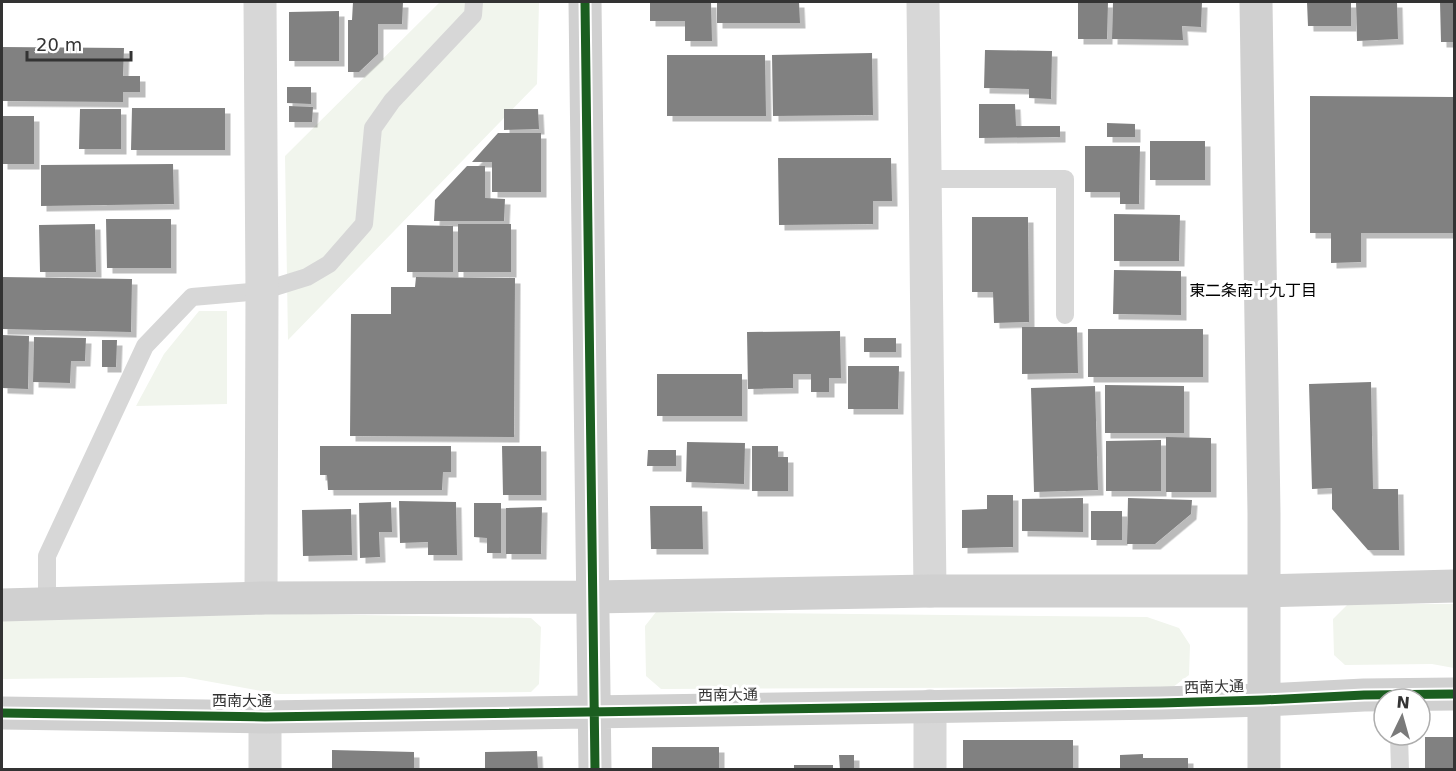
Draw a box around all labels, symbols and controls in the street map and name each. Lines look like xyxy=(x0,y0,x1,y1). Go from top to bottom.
scale bar xyxy=(27,24,130,62)
text: 20 m xyxy=(36,34,82,55)
district label: 東二条南十九丁目 xyxy=(1189,281,1317,300)
street label: 西南大通 xyxy=(1184,677,1244,697)
street label: 西南大通 xyxy=(698,685,758,705)
north arrow xyxy=(1372,687,1432,747)
street label: 西南大通 xyxy=(212,692,272,710)
text: N xyxy=(1396,693,1411,713)

